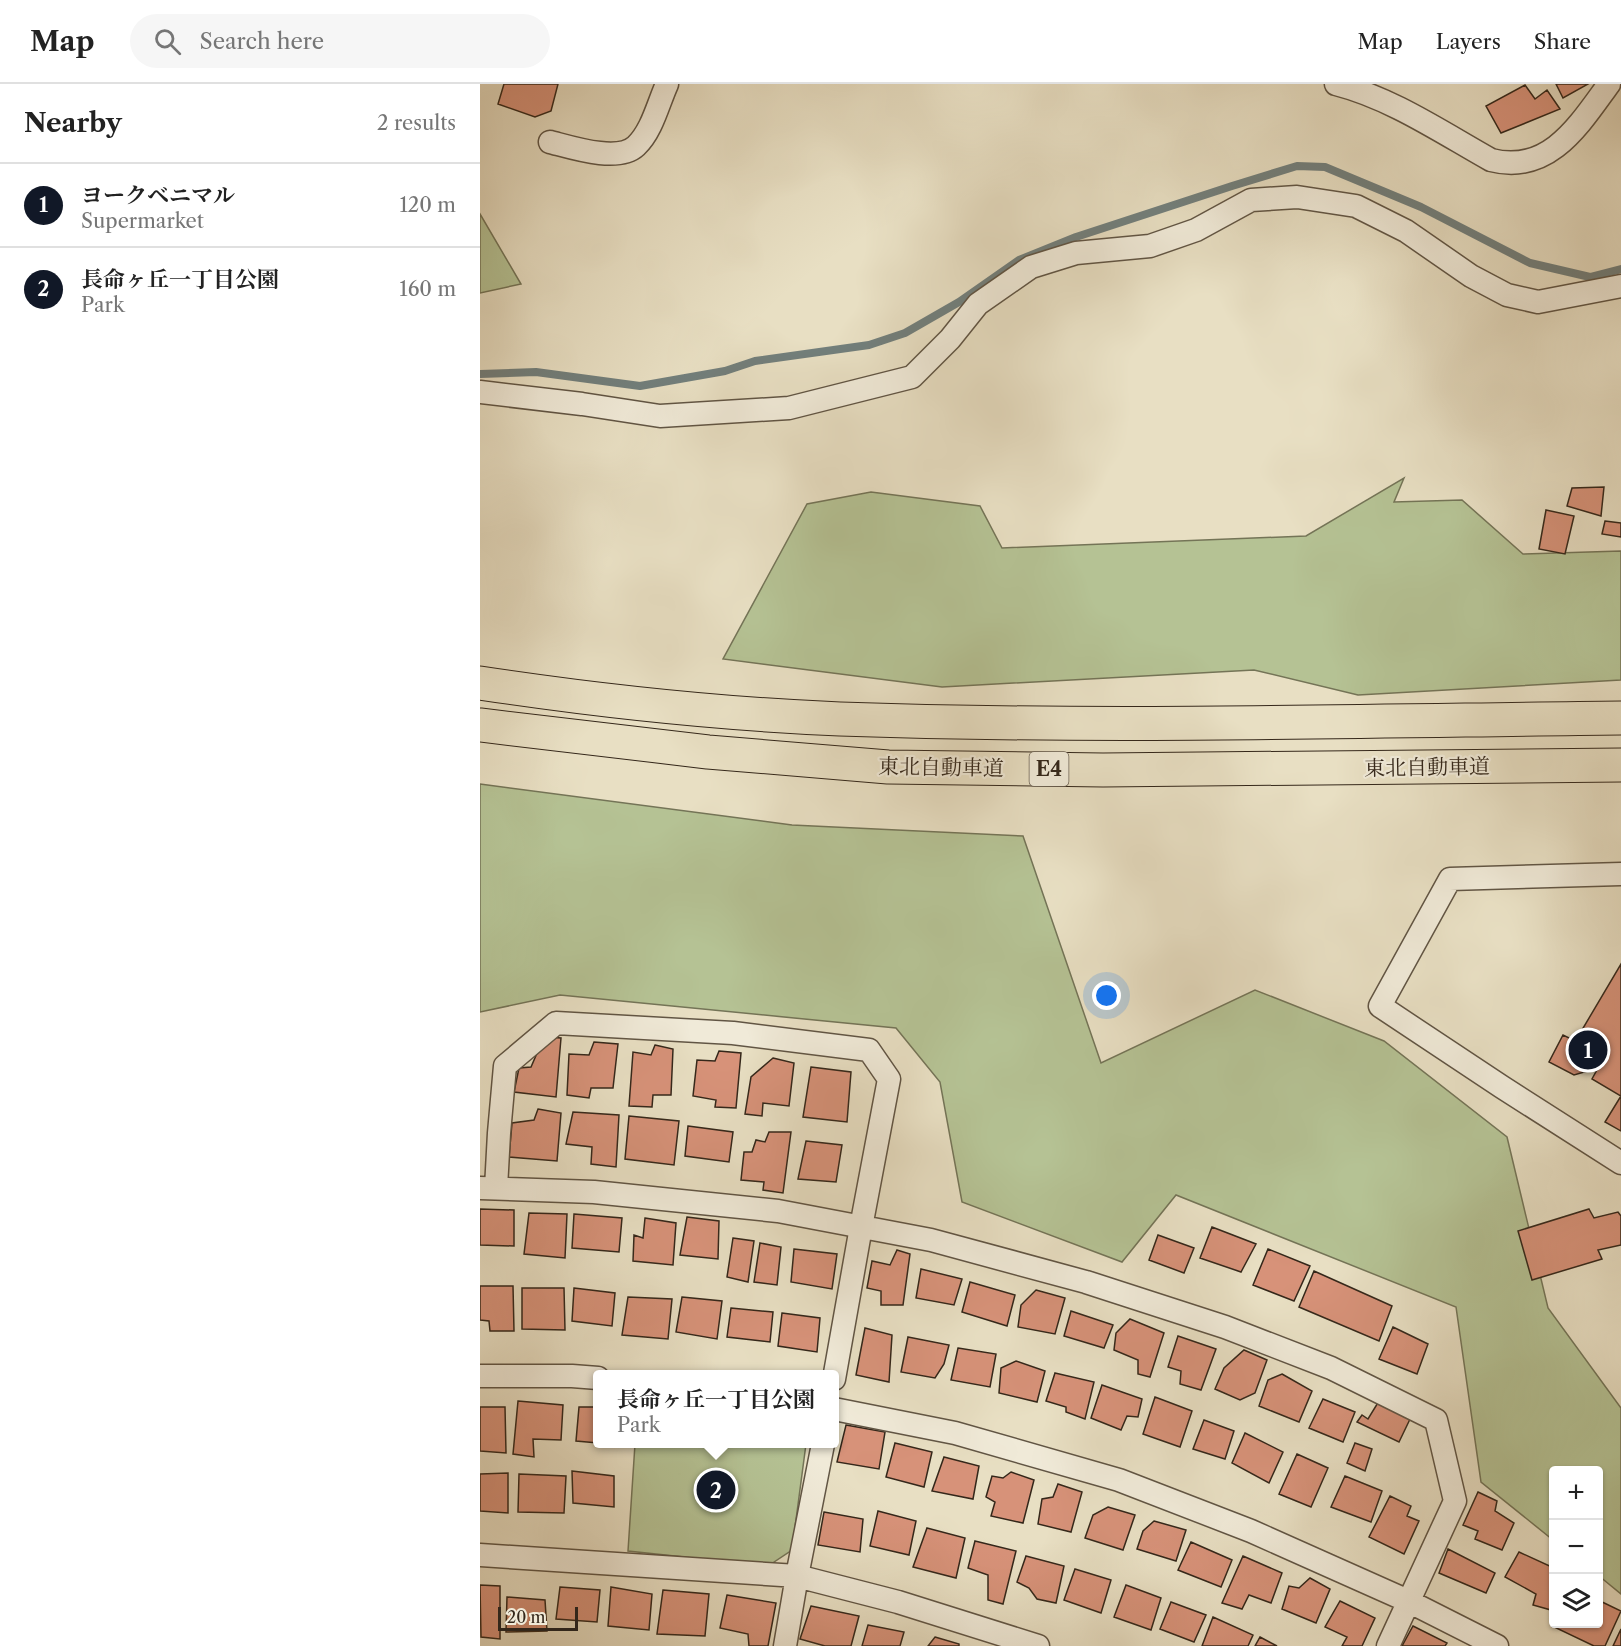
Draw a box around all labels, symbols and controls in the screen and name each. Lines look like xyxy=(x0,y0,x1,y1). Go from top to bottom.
search box xyxy=(130,14,550,68)
text: Map xyxy=(30,24,94,58)
icon: search xyxy=(151,25,184,58)
text: Search here xyxy=(199,28,324,55)
text: Map xyxy=(1358,29,1403,54)
text: Layers xyxy=(1436,29,1501,54)
text: Share xyxy=(1534,29,1591,54)
text: Nearby xyxy=(24,107,122,139)
text: 2 results xyxy=(377,111,456,135)
text: ヨークベニマル xyxy=(81,182,235,209)
text: 1 xyxy=(39,193,48,217)
text: 120 m xyxy=(399,193,456,217)
text: Supermarket xyxy=(81,209,204,233)
text: 長命ヶ丘一丁目公園 xyxy=(81,266,279,293)
text: 2 xyxy=(38,277,49,301)
text: 160 m xyxy=(399,277,456,301)
text: Park xyxy=(81,293,124,317)
road number: E4 xyxy=(1030,752,1068,786)
street label: 東北自動車道 xyxy=(878,753,1004,781)
street label: 東北自動車道 xyxy=(1364,753,1490,781)
your location xyxy=(1092,981,1121,1010)
pin: 1 xyxy=(1568,1028,1608,1072)
popup xyxy=(593,1370,839,1448)
text: 長命ヶ丘一丁目公園 xyxy=(617,1386,815,1413)
text: Park xyxy=(617,1413,660,1437)
map controls xyxy=(1549,1466,1603,1628)
button: + xyxy=(1549,1466,1603,1520)
pin: 2 xyxy=(696,1468,736,1512)
button: − xyxy=(1549,1520,1603,1574)
button: layers xyxy=(1549,1574,1603,1628)
scale bar xyxy=(498,1604,578,1632)
text: 20 m xyxy=(507,1607,546,1627)

